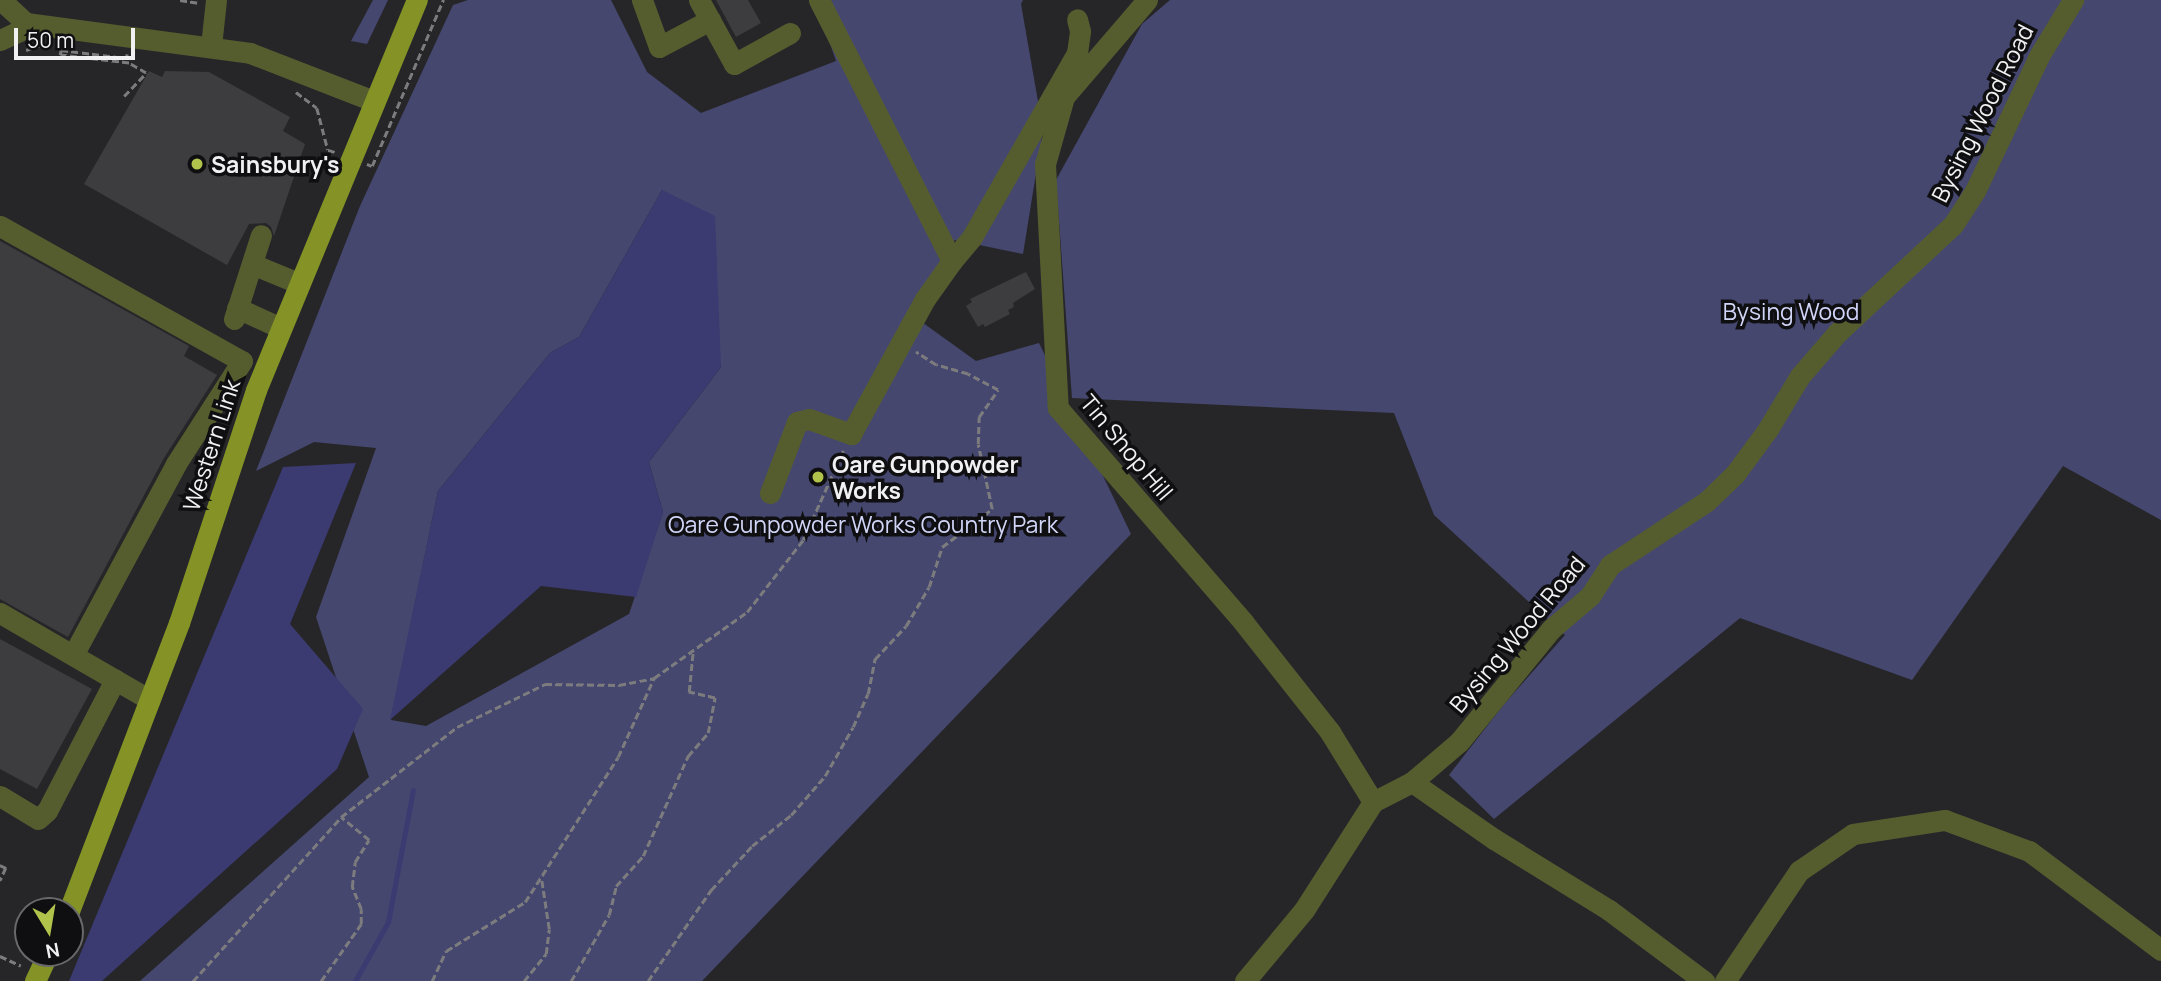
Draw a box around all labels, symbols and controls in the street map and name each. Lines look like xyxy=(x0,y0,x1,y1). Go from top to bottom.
scale bar xyxy=(18,14,138,58)
street label: Bysing Wood Road xyxy=(1925,20,2039,206)
text: 50 m xyxy=(27,26,74,54)
place label: Sainsbury's xyxy=(211,150,339,178)
marker: Sainsbury's xyxy=(189,156,205,172)
park label: Bysing Wood xyxy=(1723,297,1859,325)
street label: Western Link xyxy=(177,376,245,514)
street label: Tin Shop Hill xyxy=(1075,389,1179,505)
place label: Oare Gunpowder Works xyxy=(832,450,1019,504)
marker: Oare Gunpowder Works xyxy=(810,469,826,485)
park label: Oare Gunpowder Works Country Park xyxy=(668,510,1058,538)
street label: Bysing Wood Road xyxy=(1444,550,1590,718)
north arrow xyxy=(14,897,84,967)
text: N xyxy=(43,937,62,965)

